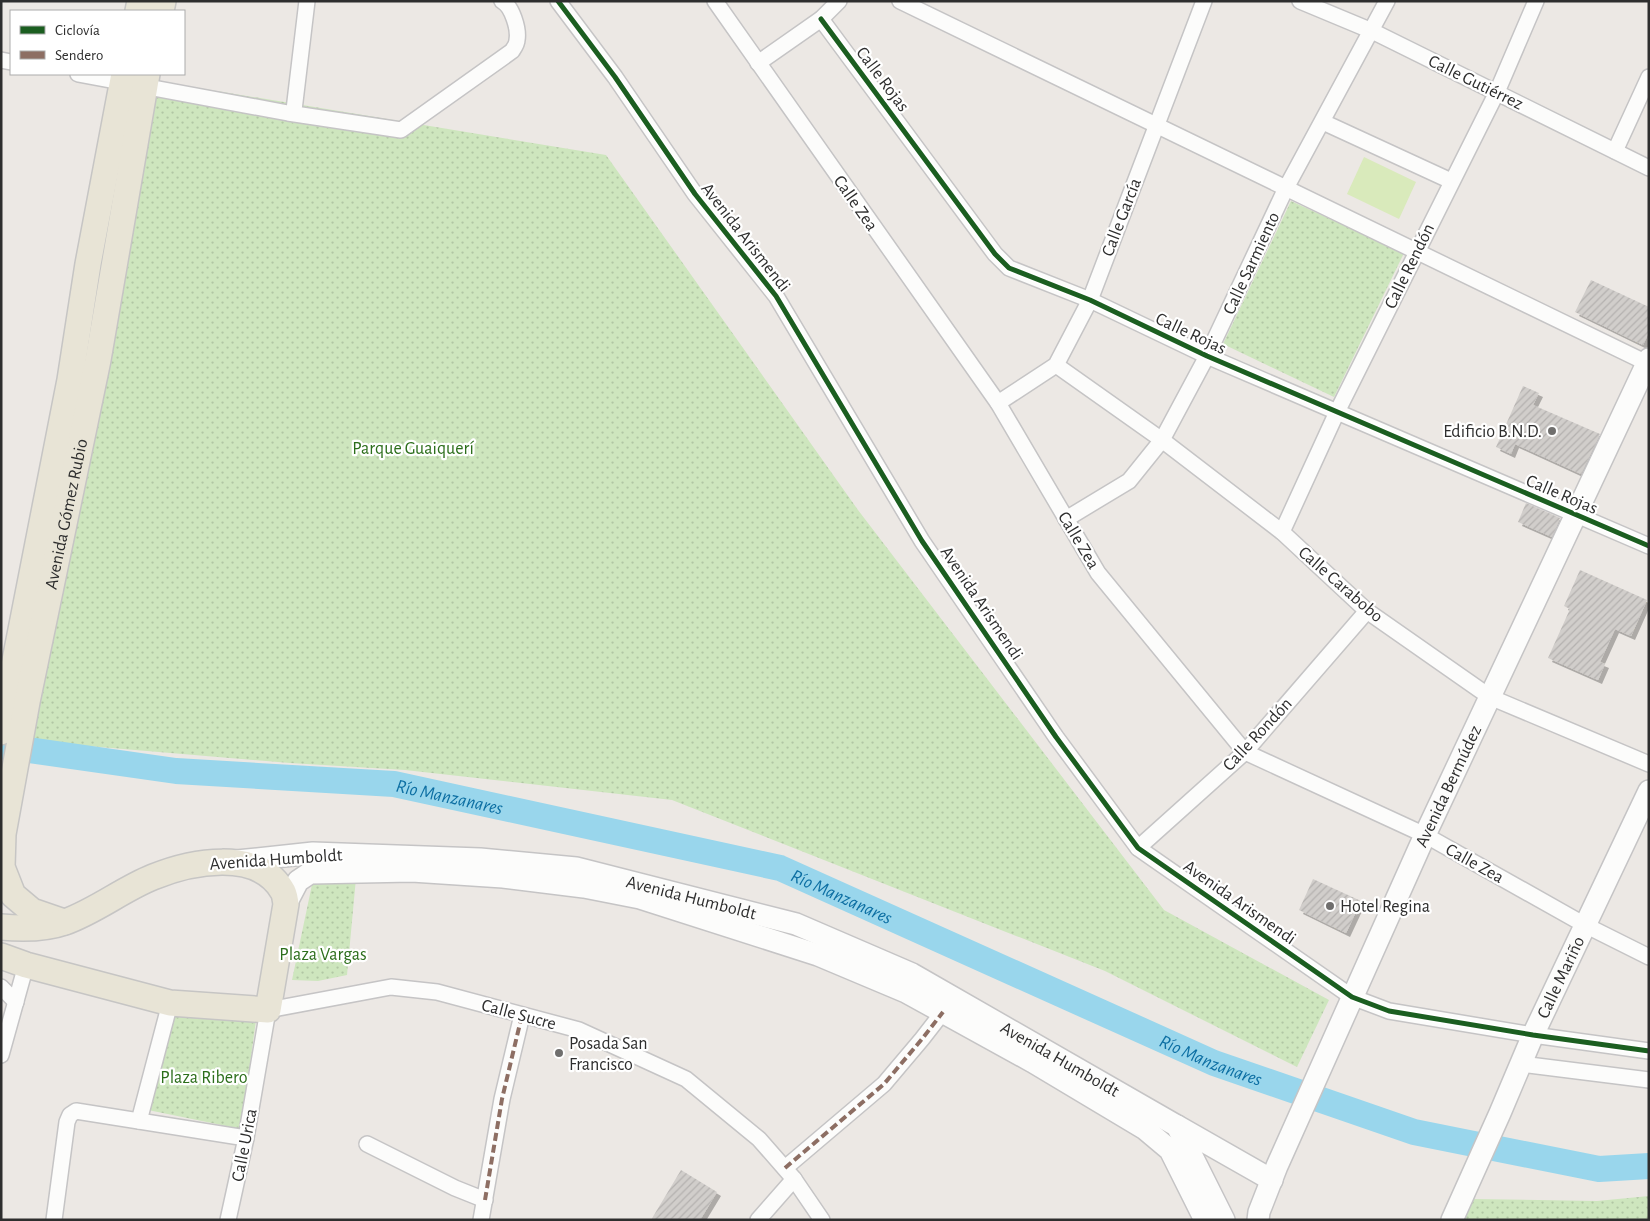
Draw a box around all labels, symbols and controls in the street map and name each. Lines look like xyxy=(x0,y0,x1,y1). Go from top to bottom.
legend xyxy=(10,10,185,75)
text: Ciclovía xyxy=(55,23,100,38)
street label: Calle Rojas xyxy=(852,44,912,115)
text: Sendero xyxy=(55,48,103,63)
street label: Calle Gutiérrez xyxy=(1425,52,1526,114)
street label: Calle Zea xyxy=(830,172,881,235)
street label: Calle García xyxy=(1099,176,1145,259)
street label: Avenida Arismendi xyxy=(697,180,793,295)
street label: Calle Sarmiento xyxy=(1220,209,1283,317)
street label: Calle Rendón xyxy=(1382,221,1438,312)
street label: Calle Rojas xyxy=(1152,310,1229,358)
place label: Edificio B.N.D. xyxy=(1443,423,1542,441)
marker: Edificio B.N.D. xyxy=(1546,425,1558,437)
street label: Avenida Gómez Rubio xyxy=(43,437,91,591)
park label: Parque Guaiquerí xyxy=(352,440,474,458)
street label: Calle Rojas xyxy=(1523,472,1600,518)
street label: Calle Zea xyxy=(1054,509,1102,572)
street label: Calle Carabobo xyxy=(1295,543,1386,626)
street label: Avenida Arismendi xyxy=(937,544,1026,664)
street label: Calle Rondón xyxy=(1220,695,1296,775)
street label: Avenida Bermúdez xyxy=(1413,723,1485,850)
water label: Río Manzanares xyxy=(394,777,504,818)
street label: Calle Zea xyxy=(1442,841,1507,887)
street label: Avenida Humboldt xyxy=(209,846,343,874)
street label: Avenida Arismendi xyxy=(1180,857,1299,948)
water label: Río Manzanares xyxy=(788,866,895,928)
street label: Avenida Humboldt xyxy=(624,873,758,924)
place label: Hotel Regina xyxy=(1340,898,1430,916)
marker: Hotel Regina xyxy=(1324,900,1336,912)
street label: Calle Mariño xyxy=(1534,934,1589,1021)
park label: Plaza Vargas xyxy=(279,946,367,964)
street label: Calle Sucre xyxy=(480,996,558,1034)
street label: Avenida Humboldt xyxy=(997,1019,1122,1101)
water label: Río Manzanares xyxy=(1156,1032,1264,1090)
place label: Posada San Francisco xyxy=(569,1035,648,1074)
marker: Posada San Francisco xyxy=(553,1047,565,1059)
park label: Plaza Ribero xyxy=(160,1069,248,1087)
street label: Calle Urica xyxy=(229,1107,261,1183)

